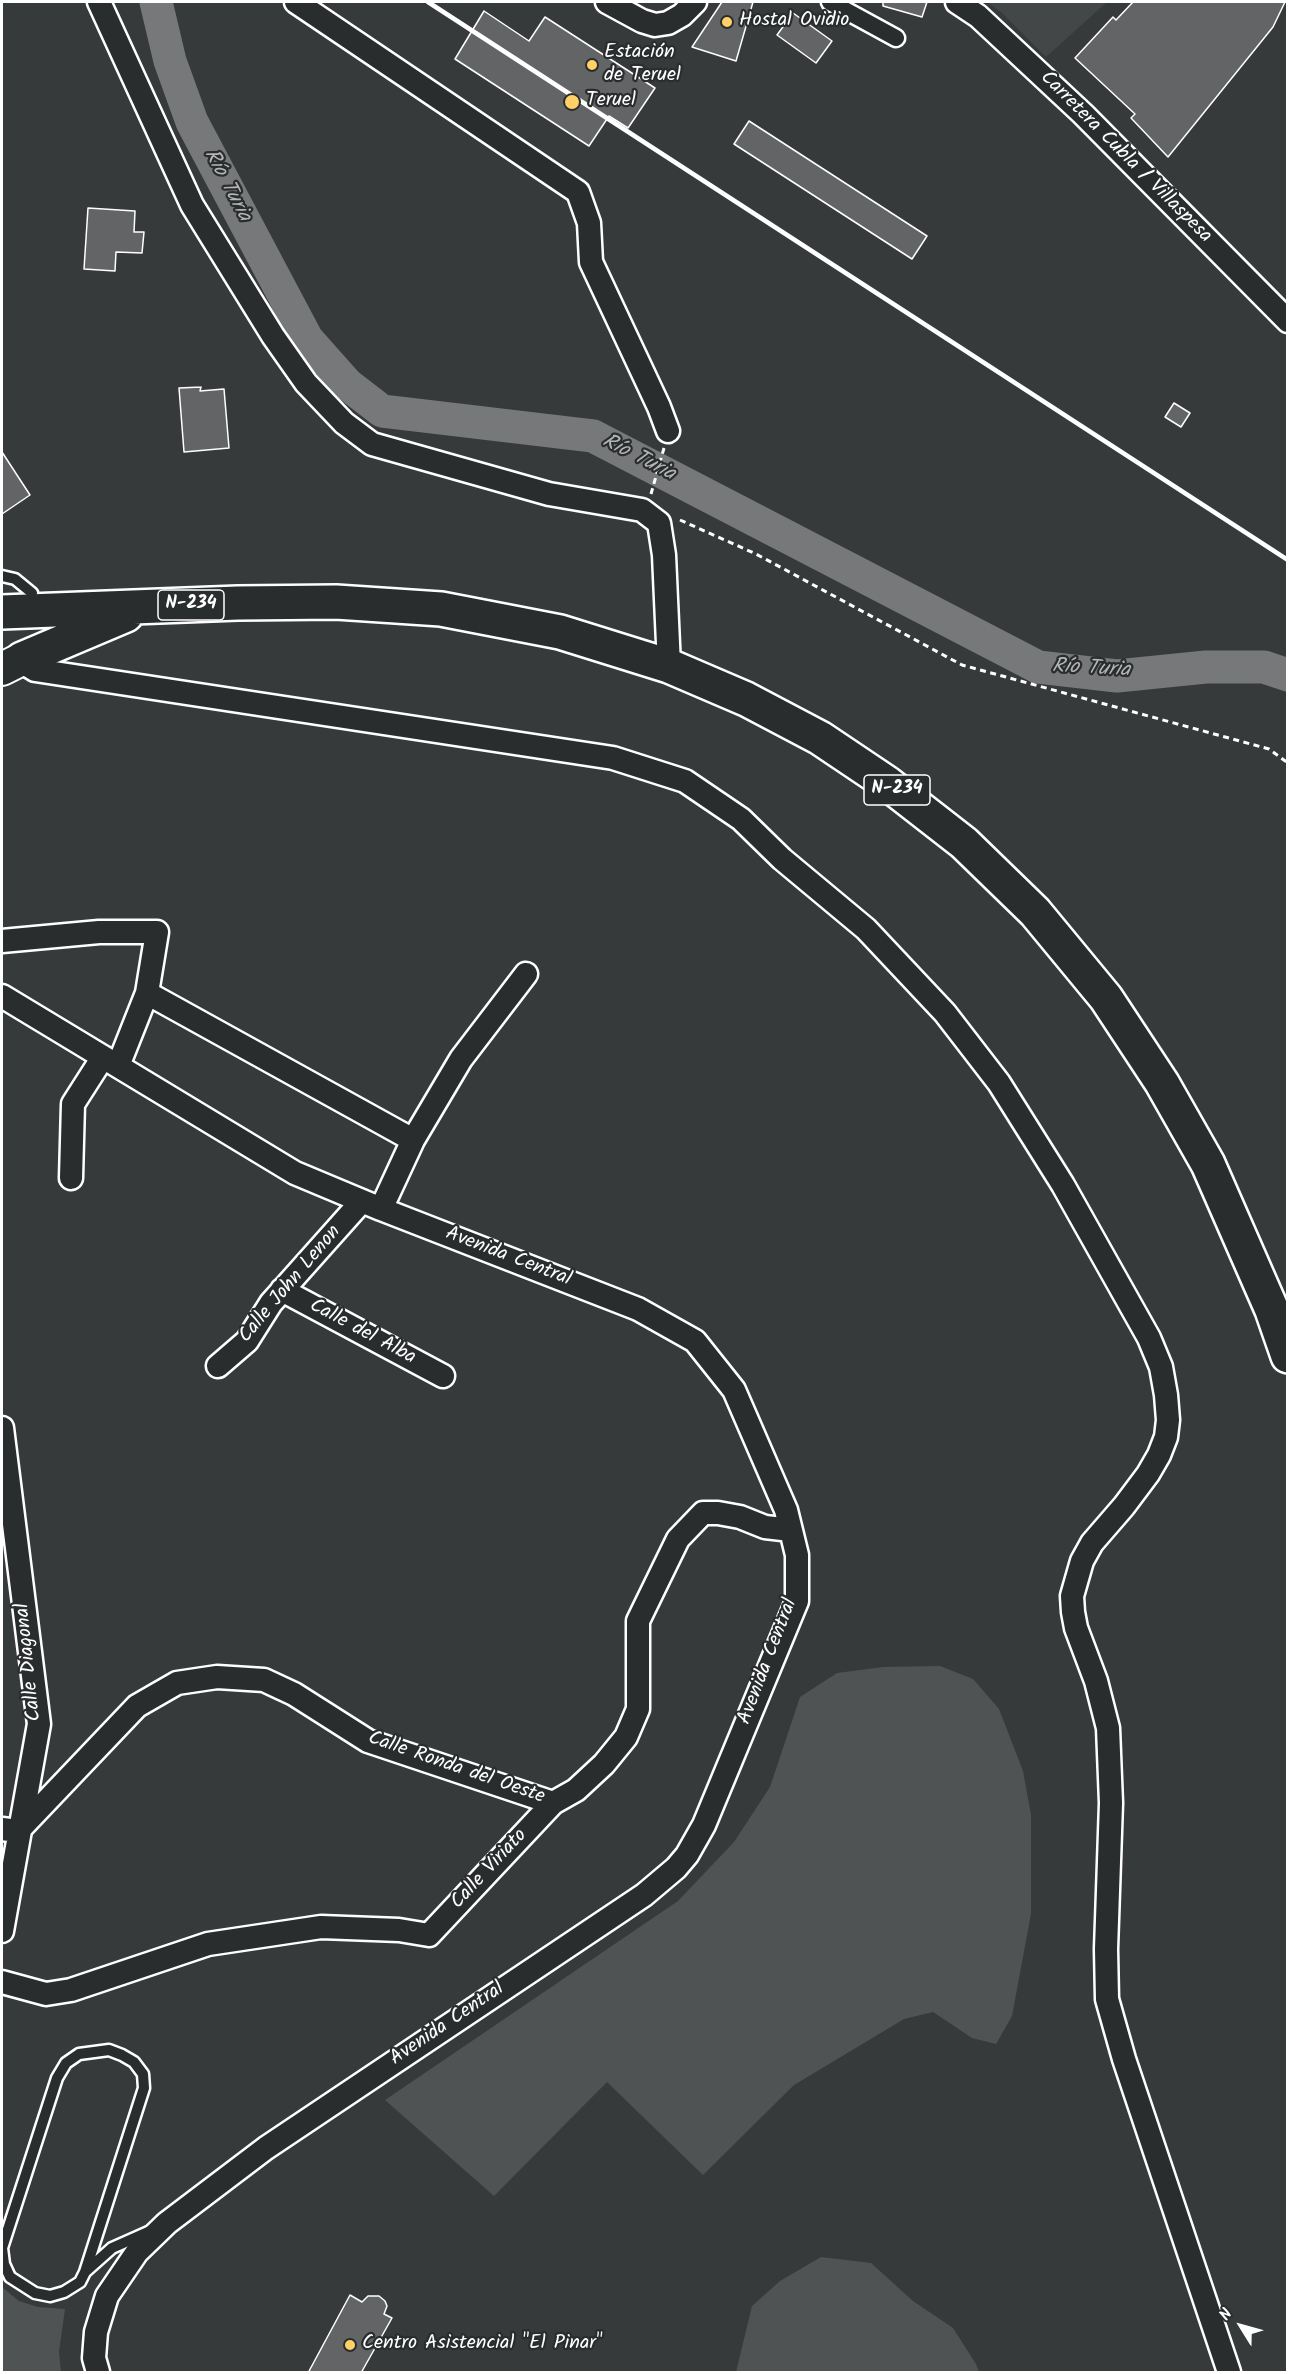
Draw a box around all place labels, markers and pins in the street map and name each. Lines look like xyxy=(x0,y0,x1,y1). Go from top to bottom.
place label: Hostal Ovidio xyxy=(739,10,849,34)
marker: Hostal Ovidio xyxy=(720,15,734,29)
place label: Estación de Teruel xyxy=(604,42,681,89)
marker: Estación de Teruel xyxy=(585,58,599,72)
place label: Teruel xyxy=(586,90,636,114)
marker: Teruel xyxy=(563,93,581,111)
place label: Centro Asistencial "El Pinar" xyxy=(362,2333,603,2357)
marker: Centro Asistencial "El Pinar" xyxy=(343,2338,357,2352)

